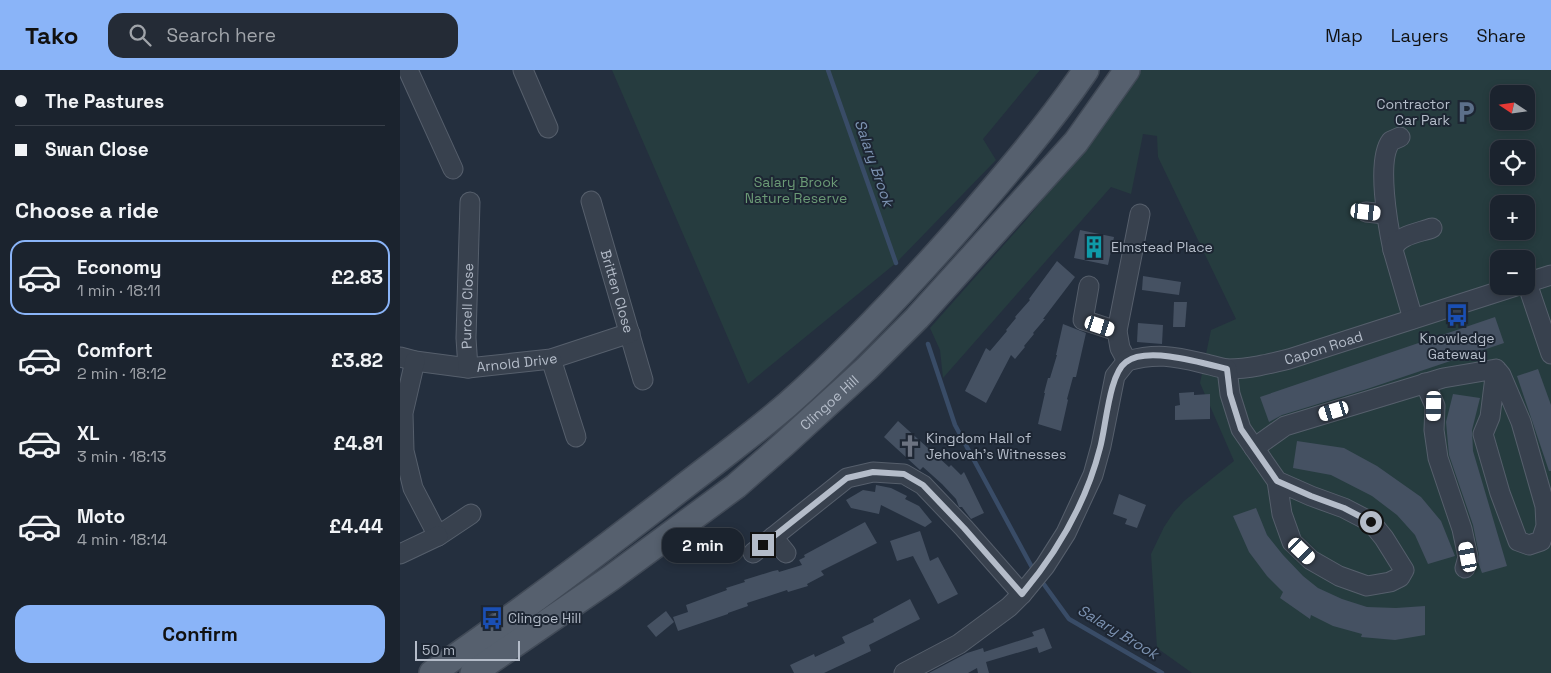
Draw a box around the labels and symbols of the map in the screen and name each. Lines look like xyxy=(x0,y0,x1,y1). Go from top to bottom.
north arrow xyxy=(1490,85,1535,130)
place label: Contractor Car Park xyxy=(1376,95,1450,129)
parking icon: Contractor Car Park xyxy=(1453,99,1479,125)
water label: Salary Brook xyxy=(851,117,899,211)
park label: Salary Brook Nature Reserve xyxy=(745,173,847,207)
car xyxy=(1350,203,1381,221)
building icon: Elmstead Place xyxy=(1081,234,1107,260)
place label: Elmstead Place xyxy=(1111,238,1213,256)
street label: Britten Close xyxy=(597,247,638,335)
street label: Purcell Close xyxy=(457,263,477,350)
bus stop icon: Knowledge Gateway xyxy=(1444,302,1470,328)
car xyxy=(1083,314,1116,338)
street label: Capon Road xyxy=(1282,327,1365,369)
place label: Knowledge Gateway xyxy=(1420,329,1494,363)
street label: Arnold Drive xyxy=(475,349,560,376)
street label: Clingoe Hill xyxy=(796,371,863,434)
car xyxy=(1426,391,1441,421)
car xyxy=(1317,399,1350,423)
place label: Kingdom Hall of Jehovah's Witnesses xyxy=(926,429,1066,463)
church icon: Kingdom Hall of Jehovah's Witnesses xyxy=(897,433,923,459)
route start xyxy=(1360,511,1382,533)
callout: 2 min xyxy=(663,528,746,562)
route end xyxy=(752,534,774,556)
car xyxy=(1286,535,1318,567)
car xyxy=(1457,541,1478,573)
water label: Salary Brook xyxy=(1074,600,1164,664)
bus stop icon: Clingoe Hill xyxy=(479,605,505,631)
place label: Clingoe Hill xyxy=(508,609,581,627)
scale bar xyxy=(415,638,520,661)

